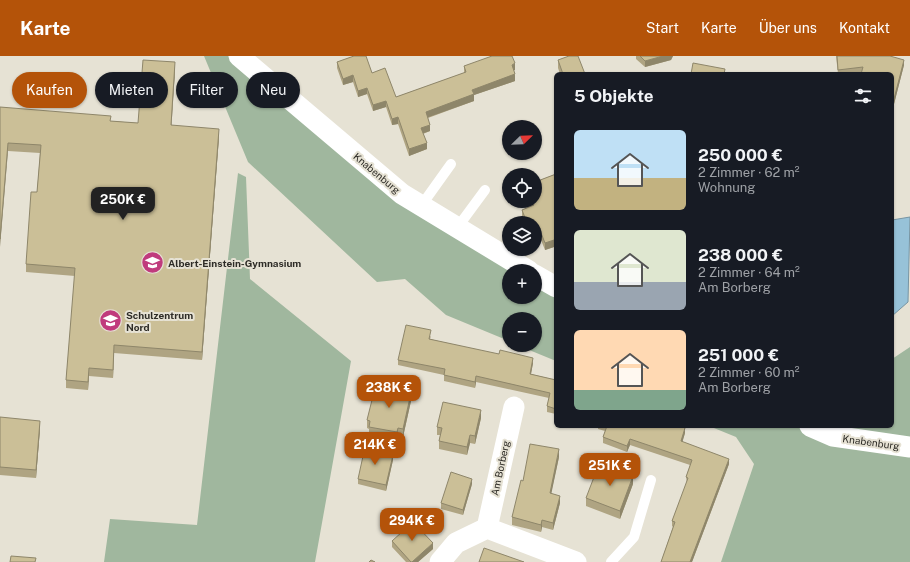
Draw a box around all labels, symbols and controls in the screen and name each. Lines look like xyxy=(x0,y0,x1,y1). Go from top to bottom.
text: Karte xyxy=(20,17,70,39)
text: Start xyxy=(646,20,679,36)
text: Karte xyxy=(701,20,737,36)
text: Über uns xyxy=(759,20,817,36)
text: Kontakt xyxy=(839,20,890,36)
chip: Kaufen xyxy=(12,72,87,108)
chip: Mieten xyxy=(95,72,168,108)
chip: Filter xyxy=(176,72,238,108)
chip: Neu xyxy=(246,72,300,108)
icon: filters xyxy=(852,85,874,107)
text: 5 Objekte xyxy=(574,86,654,106)
north arrow xyxy=(502,120,542,160)
map controls xyxy=(502,120,542,352)
text: 250 000 € xyxy=(698,145,783,165)
icon: home xyxy=(606,146,654,194)
street label: Knabenburg xyxy=(351,150,403,196)
text: 2 Zimmer · 62 m² xyxy=(698,165,799,180)
button: locate xyxy=(502,168,542,208)
text: Wohnung xyxy=(698,180,755,195)
pin: 250K € xyxy=(90,187,156,221)
text: 250K € xyxy=(100,192,146,207)
button: layers xyxy=(502,216,542,256)
text: 238 000 € xyxy=(698,245,783,265)
icon: home xyxy=(606,246,654,294)
school or university icon: Albert-Einstein-Gymnasium xyxy=(140,250,166,276)
place label: Albert-Einstein-Gymnasium xyxy=(168,257,301,269)
button: + xyxy=(502,264,542,304)
text: 2 Zimmer · 64 m² xyxy=(698,265,800,280)
text: Am Borberg xyxy=(698,280,771,295)
school or university icon: Schulzentrum Nord xyxy=(97,308,123,334)
place label: Schulzentrum Nord xyxy=(126,309,193,333)
button: − xyxy=(502,312,542,352)
text: 251 000 € xyxy=(698,345,779,365)
icon: home xyxy=(606,346,654,394)
text: 2 Zimmer · 60 m² xyxy=(698,365,800,380)
pin: 238K € xyxy=(356,375,422,409)
text: 238K € xyxy=(366,380,412,395)
text: Am Borberg xyxy=(698,380,771,395)
pin: 214K € xyxy=(342,432,408,466)
street label: Knabenburg xyxy=(842,432,900,452)
text: 214K € xyxy=(353,437,397,452)
street label: Am Borberg xyxy=(488,439,512,497)
pin: 251K € xyxy=(577,453,643,487)
text: 251K € xyxy=(588,458,632,473)
pin: 294K € xyxy=(379,508,445,542)
text: 294K € xyxy=(389,513,435,528)

